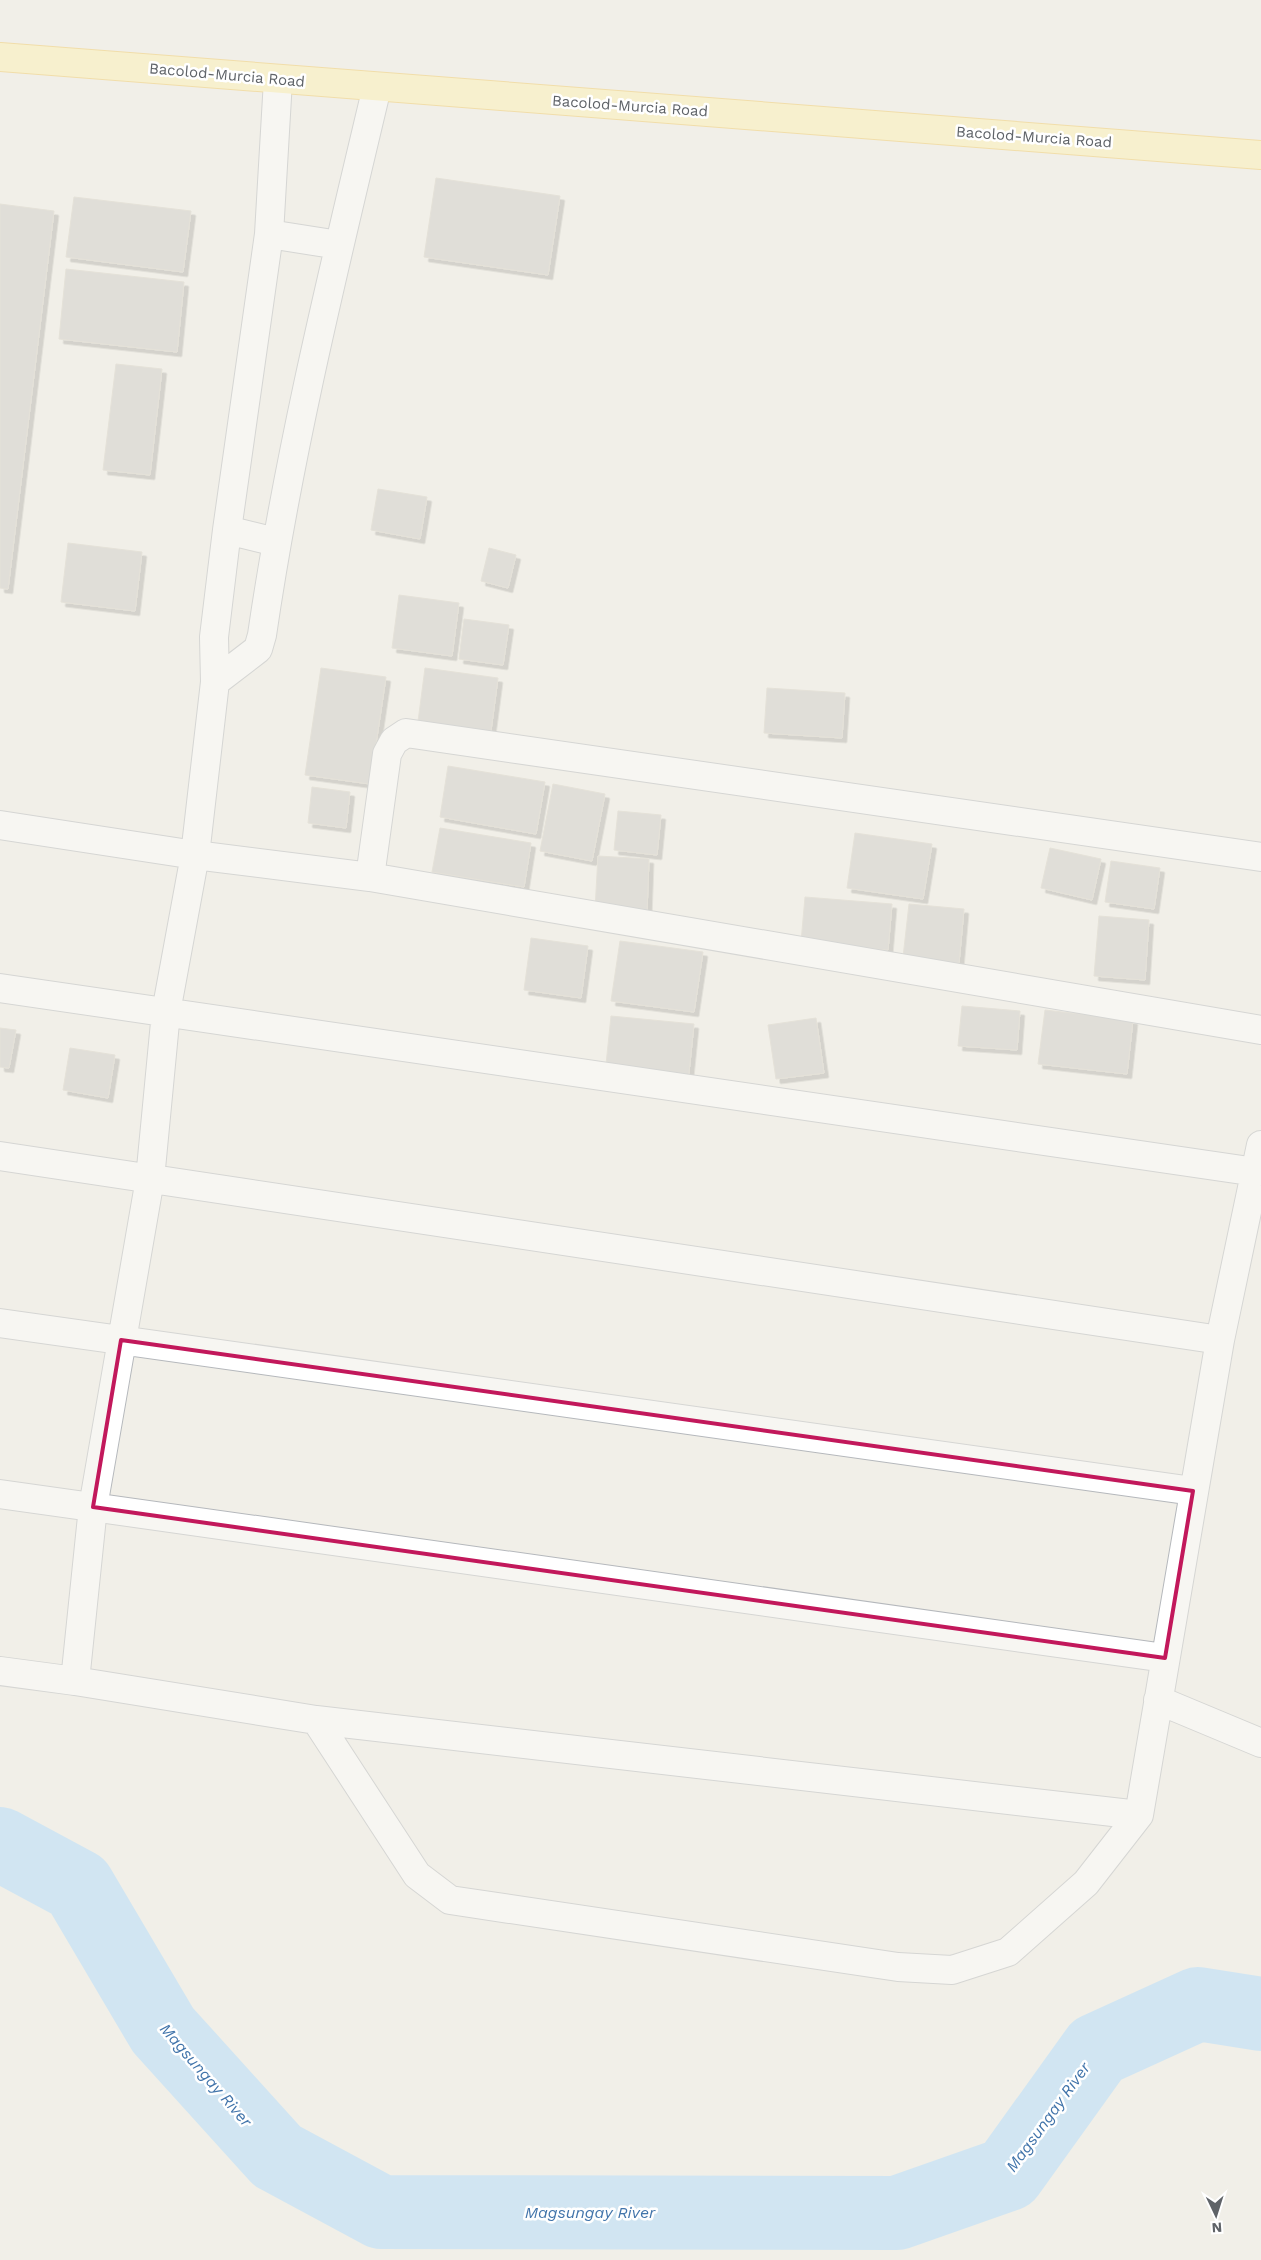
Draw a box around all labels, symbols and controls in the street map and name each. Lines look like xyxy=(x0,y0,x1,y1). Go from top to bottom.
street label: Bacolod-Murcia Road xyxy=(148,59,306,91)
street label: Bacolod-Murcia Road xyxy=(551,92,709,120)
street label: Bacolod-Murcia Road xyxy=(955,123,1113,151)
water label: Magsungay River xyxy=(156,2019,257,2131)
water label: Magsungay River xyxy=(1002,2058,1095,2175)
north arrow xyxy=(1191,2190,1241,2240)
water label: Magsungay River xyxy=(525,2203,656,2222)
text: N xyxy=(1211,2220,1223,2236)

